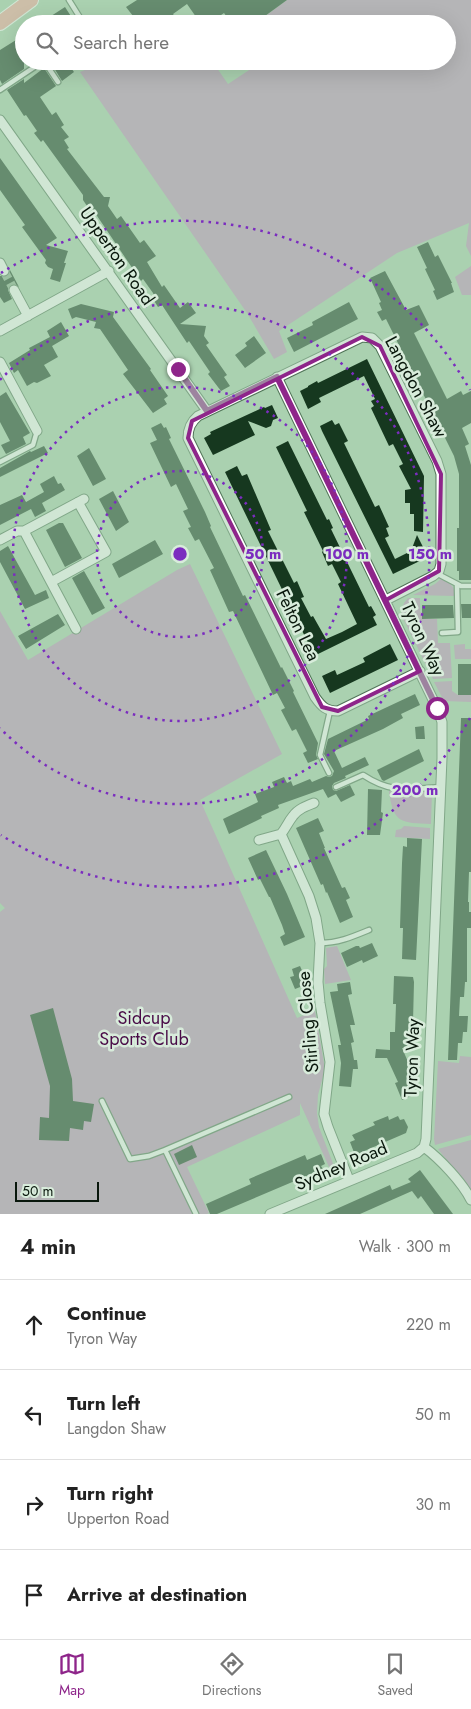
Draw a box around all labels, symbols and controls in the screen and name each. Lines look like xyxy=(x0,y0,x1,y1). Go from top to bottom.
search box xyxy=(15,15,456,70)
icon: search xyxy=(33,29,61,57)
text: Search here xyxy=(73,29,169,56)
street label: Upperton Road xyxy=(73,201,161,311)
street label: Langdon Shaw xyxy=(378,332,454,443)
route end xyxy=(167,358,190,381)
text: 50 m xyxy=(245,543,281,565)
text: 100 m xyxy=(325,543,369,565)
text: 150 m xyxy=(408,543,452,565)
centre of rings xyxy=(171,545,189,563)
street label: Felton Lea xyxy=(269,585,327,665)
street label: Tyron Way xyxy=(395,598,451,680)
route start xyxy=(426,697,449,720)
text: 200 m xyxy=(392,779,438,801)
street label: Stirling Close xyxy=(291,970,325,1074)
park label: Sidcup Sports Club xyxy=(99,1005,189,1052)
street label: Tyron Way xyxy=(398,1018,426,1098)
street label: Sydney Road xyxy=(291,1135,391,1197)
scale bar xyxy=(15,1179,99,1202)
text: 50 m xyxy=(22,1181,53,1201)
text: 4 min xyxy=(20,1232,76,1262)
text: Walk · 300 m xyxy=(359,1235,451,1258)
text: Continue xyxy=(67,1300,146,1327)
icon: ahead xyxy=(20,1311,48,1339)
text: 220 m xyxy=(406,1313,451,1336)
text: Tyron Way xyxy=(67,1327,137,1350)
text: Turn left xyxy=(67,1390,140,1417)
icon: left xyxy=(20,1401,48,1429)
text: 50 m xyxy=(415,1403,451,1426)
text: Langdon Shaw xyxy=(67,1417,166,1440)
text: Turn right xyxy=(67,1480,153,1507)
icon: right xyxy=(20,1491,48,1519)
text: 30 m xyxy=(415,1493,451,1516)
text: Upperton Road xyxy=(67,1507,169,1530)
icon: arrive xyxy=(20,1581,48,1609)
text: Arrive at destination xyxy=(67,1581,247,1608)
tab: Map xyxy=(58,1650,86,1700)
tab: Directions xyxy=(202,1650,261,1700)
tab: Saved xyxy=(377,1650,413,1700)

